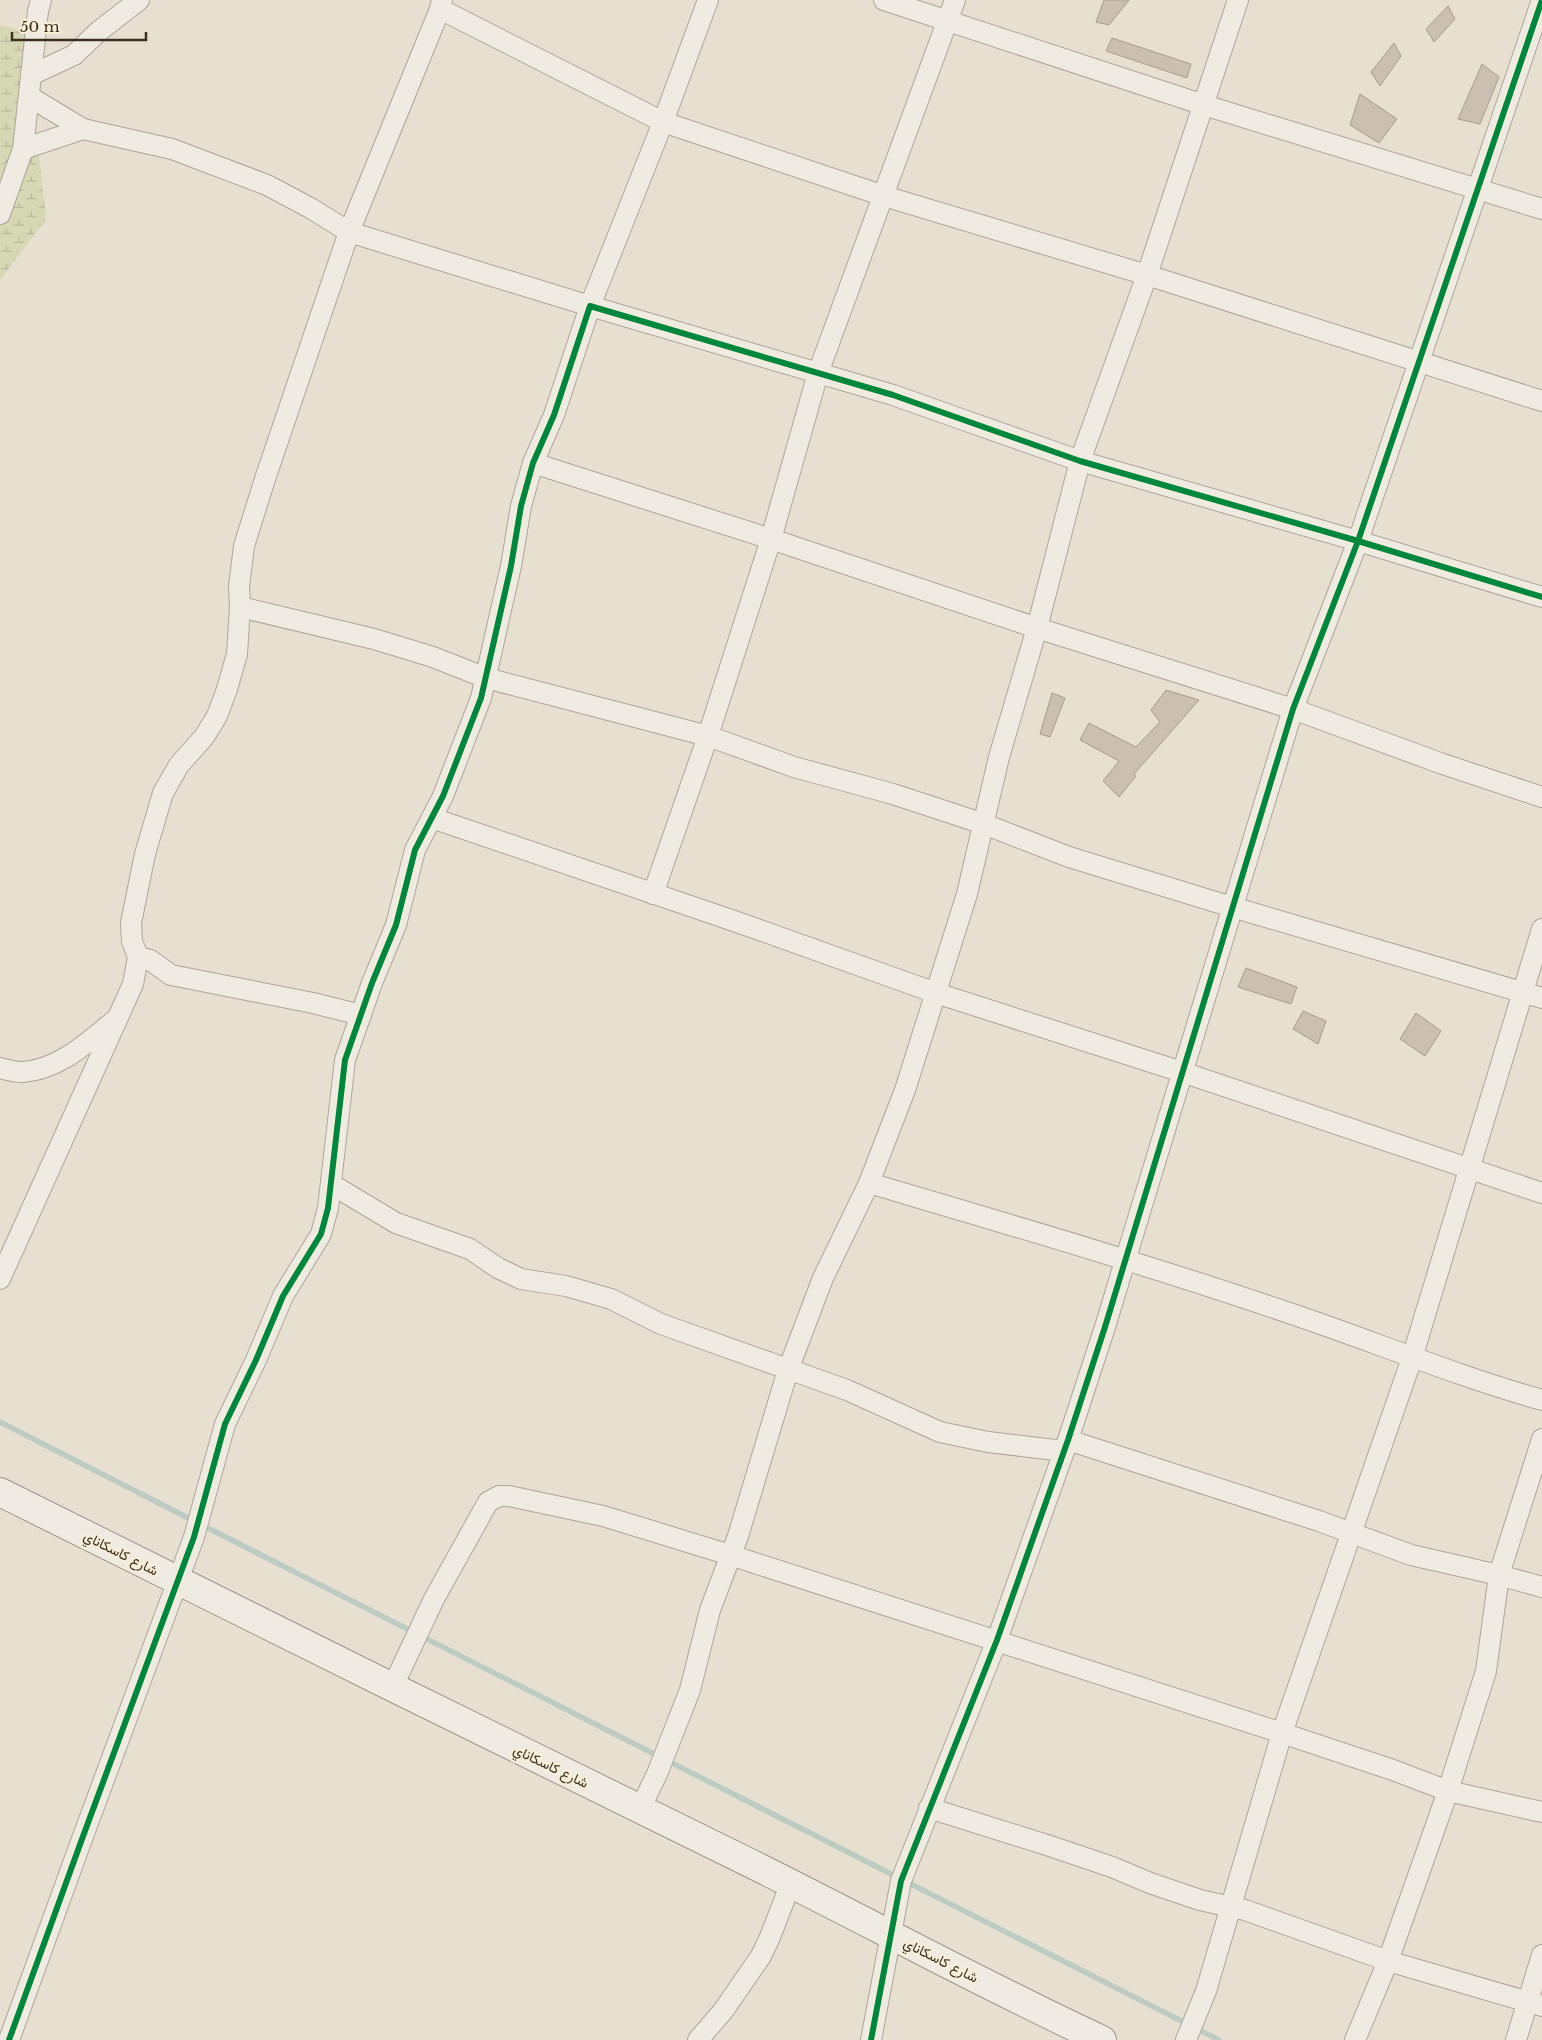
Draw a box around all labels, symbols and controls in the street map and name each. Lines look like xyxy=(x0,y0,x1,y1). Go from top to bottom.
scale bar xyxy=(12,10,146,42)
text: 50 m xyxy=(20,17,60,36)
street label: شارع كاسكاناي xyxy=(79,1526,161,1582)
street label: شارع كاسكاناي xyxy=(509,1740,592,1795)
street label: شارع كاسكاناي xyxy=(899,1933,981,1989)

